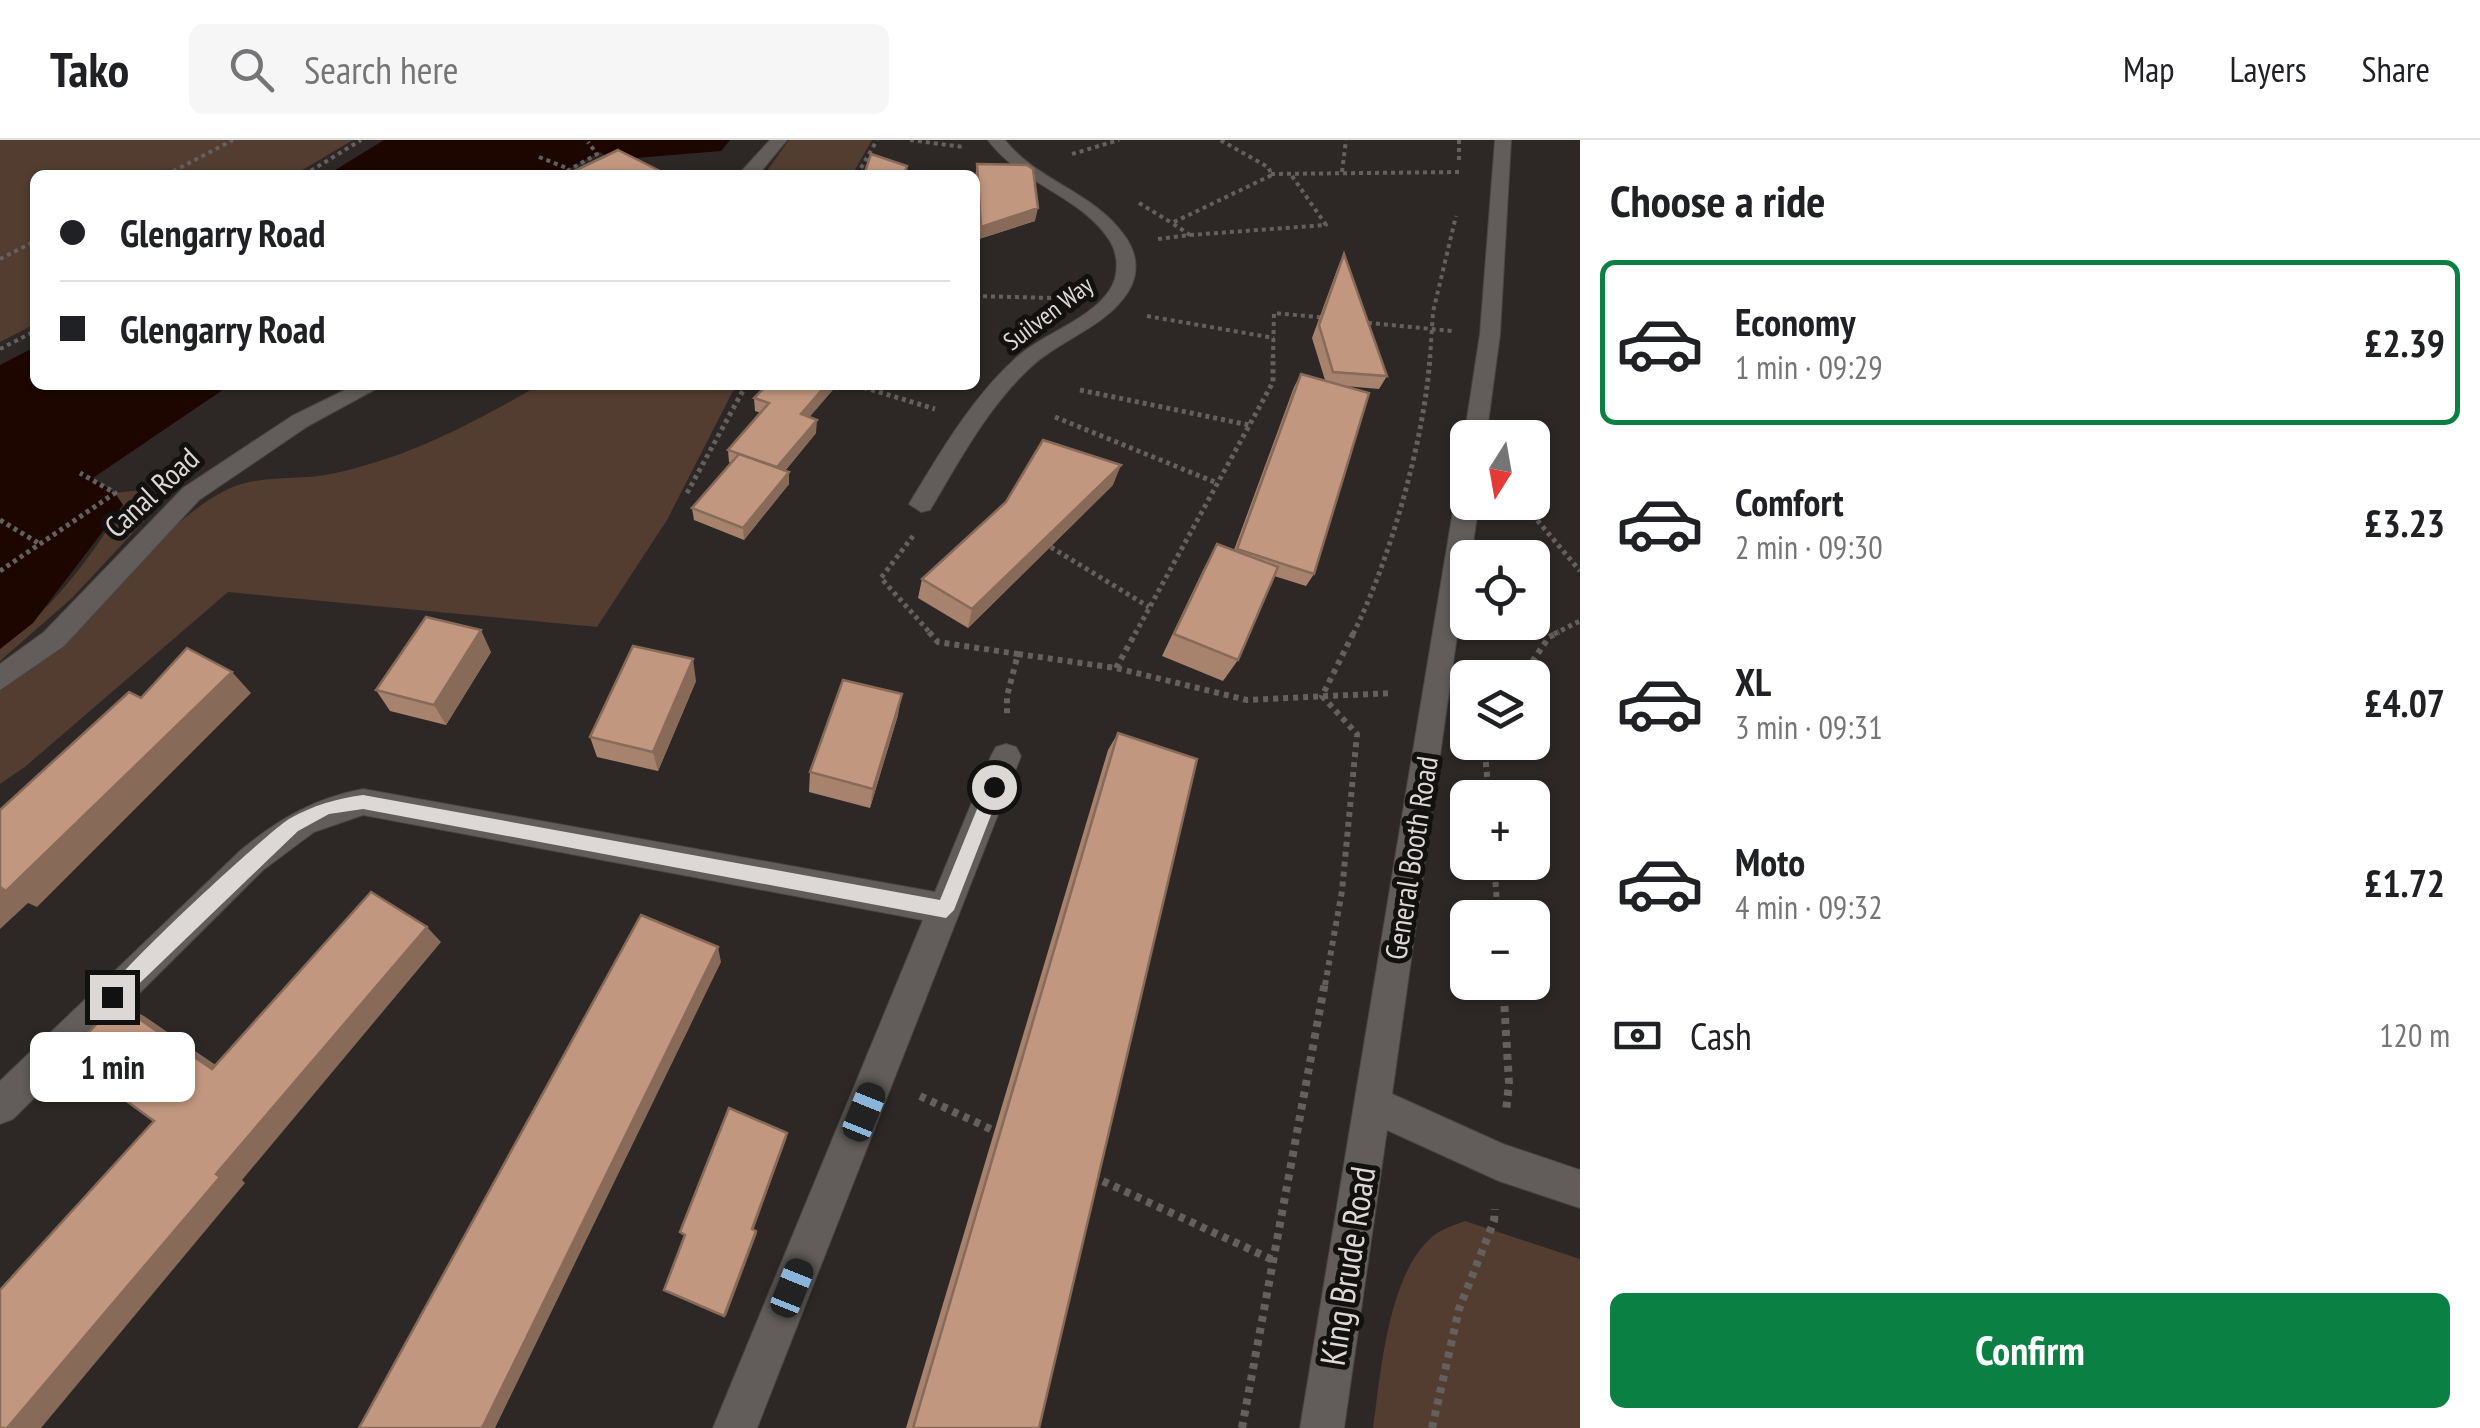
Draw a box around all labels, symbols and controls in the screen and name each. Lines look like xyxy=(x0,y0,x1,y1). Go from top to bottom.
search box xyxy=(189,24,889,114)
text: Tako xyxy=(50,38,129,100)
icon: search xyxy=(224,42,279,97)
text: Search here xyxy=(304,45,459,94)
text: Map xyxy=(2123,46,2174,92)
text: Layers xyxy=(2229,46,2307,92)
text: Share xyxy=(2362,46,2430,92)
text: Choose a ride xyxy=(1610,171,1825,229)
text: Glengarry Road xyxy=(120,208,325,257)
street label: Suilven Way xyxy=(997,269,1100,357)
text: Economy xyxy=(1735,297,1855,346)
icon: car xyxy=(1615,298,1705,388)
text: Glengarry Road xyxy=(120,304,325,353)
text: £2.39 xyxy=(2364,318,2445,367)
text: 1 min · 09:29 xyxy=(1735,346,1883,388)
north arrow xyxy=(1450,420,1550,520)
map controls xyxy=(1450,420,1550,1000)
street label: Canal Road xyxy=(96,438,206,545)
text: Comfort xyxy=(1735,477,1844,526)
icon: car xyxy=(1615,478,1705,568)
text: £3.23 xyxy=(2364,498,2445,547)
text: 2 min · 09:30 xyxy=(1735,526,1883,568)
button: locate xyxy=(1450,540,1550,640)
text: XL xyxy=(1735,657,1771,706)
icon: car xyxy=(1615,658,1705,748)
button: layers xyxy=(1450,660,1550,760)
text: £4.07 xyxy=(2364,678,2445,727)
text: 3 min · 09:31 xyxy=(1735,706,1883,748)
street label: General Booth Road xyxy=(1375,753,1446,962)
route start xyxy=(972,765,1017,810)
button: + xyxy=(1450,780,1550,880)
text: Moto xyxy=(1735,837,1805,886)
icon: car xyxy=(1615,838,1705,928)
text: £1.72 xyxy=(2364,858,2445,907)
text: 4 min · 09:32 xyxy=(1735,886,1883,928)
button: − xyxy=(1450,900,1550,1000)
route end xyxy=(90,975,135,1020)
icon: cash xyxy=(1610,1008,1665,1063)
text: Cash xyxy=(1690,1011,1752,1060)
text: 120 m xyxy=(2379,1014,2450,1056)
callout: 1 min xyxy=(29,1032,194,1102)
text: 1 min xyxy=(80,1046,145,1088)
car xyxy=(839,1079,889,1145)
street label: King Brude Road xyxy=(1309,1163,1385,1369)
car xyxy=(767,1255,817,1321)
button: Confirm xyxy=(1610,1293,2450,1408)

